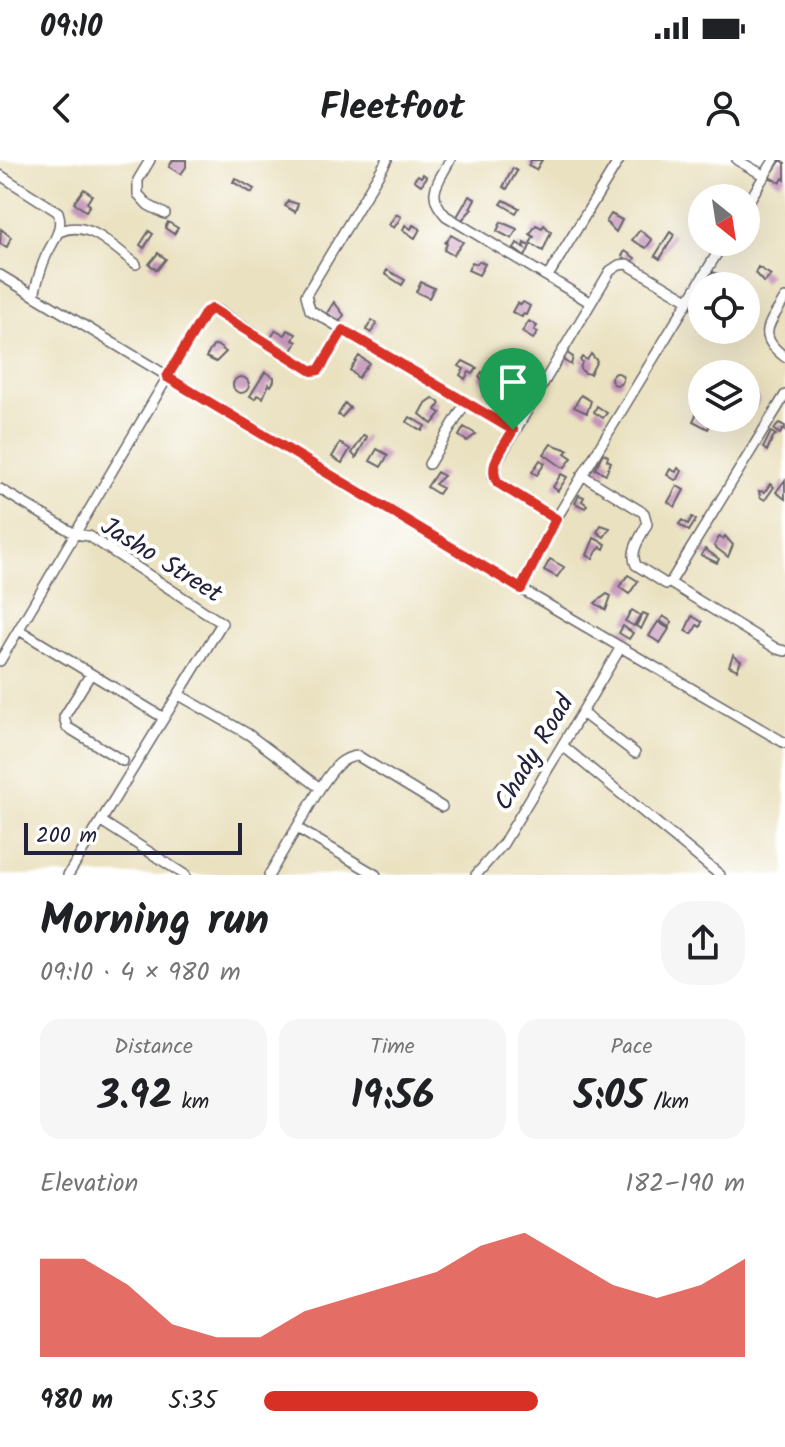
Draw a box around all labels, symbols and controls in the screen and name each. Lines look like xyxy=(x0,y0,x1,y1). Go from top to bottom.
text: 09:10 xyxy=(40,4,102,52)
text: Fleetfoot xyxy=(320,80,465,137)
icon: back xyxy=(40,86,84,130)
icon: person xyxy=(701,86,745,130)
north arrow xyxy=(688,184,760,256)
map controls xyxy=(688,184,760,432)
button: locate xyxy=(688,272,760,344)
pin xyxy=(479,348,547,430)
icon: arrive xyxy=(491,360,535,404)
button: layers xyxy=(688,360,760,432)
street label: Jasho Street xyxy=(92,506,231,615)
street label: Chady Road xyxy=(483,686,587,819)
scale bar xyxy=(24,819,242,855)
text: 200 m xyxy=(36,819,97,854)
text: Morning run xyxy=(40,887,269,957)
button: share xyxy=(661,901,745,985)
text: 09:10 · 4 × 980 m xyxy=(40,952,241,994)
text: Distance xyxy=(114,1030,193,1065)
text: Time xyxy=(370,1030,415,1065)
text: Pace xyxy=(611,1030,652,1065)
text: 3.92 xyxy=(98,1065,173,1129)
text: 19:56 xyxy=(350,1065,435,1129)
text: 5:05 xyxy=(574,1065,645,1129)
text: km xyxy=(173,1085,209,1120)
text: /km xyxy=(645,1085,689,1120)
text: Elevation xyxy=(40,1163,138,1205)
text: 182–190 m xyxy=(625,1163,745,1205)
text: 980 m xyxy=(40,1380,113,1422)
text: 5:35 xyxy=(168,1380,217,1422)

